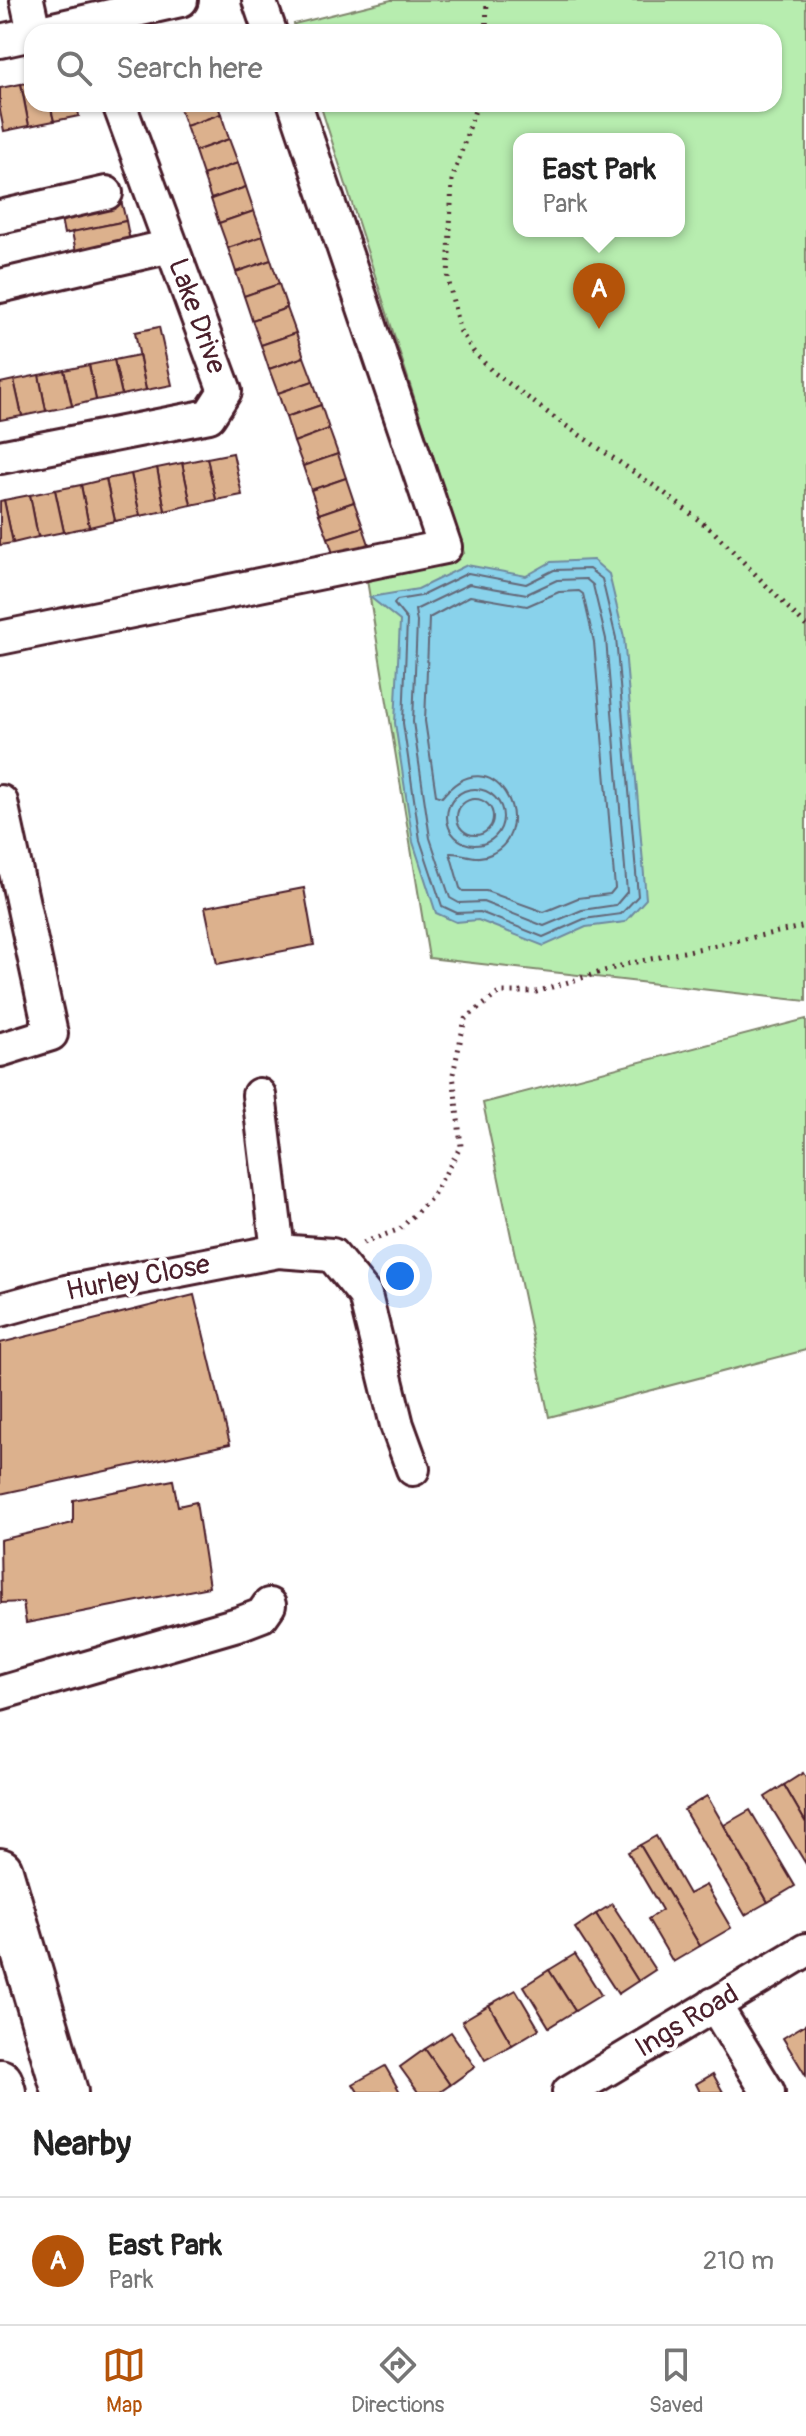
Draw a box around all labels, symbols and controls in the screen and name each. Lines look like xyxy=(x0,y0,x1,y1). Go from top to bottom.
search box xyxy=(24,24,782,112)
icon: search xyxy=(52,46,96,90)
text: Search here xyxy=(116,50,263,87)
popup xyxy=(513,133,685,237)
text: East Park xyxy=(542,151,656,188)
text: Park xyxy=(542,188,587,220)
street label: Lake Drive xyxy=(160,254,234,379)
pin: A xyxy=(573,263,625,329)
street label: Hurley Close xyxy=(63,1247,213,1309)
your location xyxy=(380,1256,420,1296)
street label: Ings Road xyxy=(629,1977,745,2065)
text: Nearby xyxy=(32,2123,131,2166)
text: East Park xyxy=(108,2227,222,2264)
text: A xyxy=(50,2245,66,2277)
text: 210 m xyxy=(703,2245,774,2277)
text: Park xyxy=(108,2264,154,2296)
tab: Map xyxy=(102,2343,146,2419)
tab: Directions xyxy=(351,2343,444,2419)
tab: Saved xyxy=(649,2343,704,2419)

